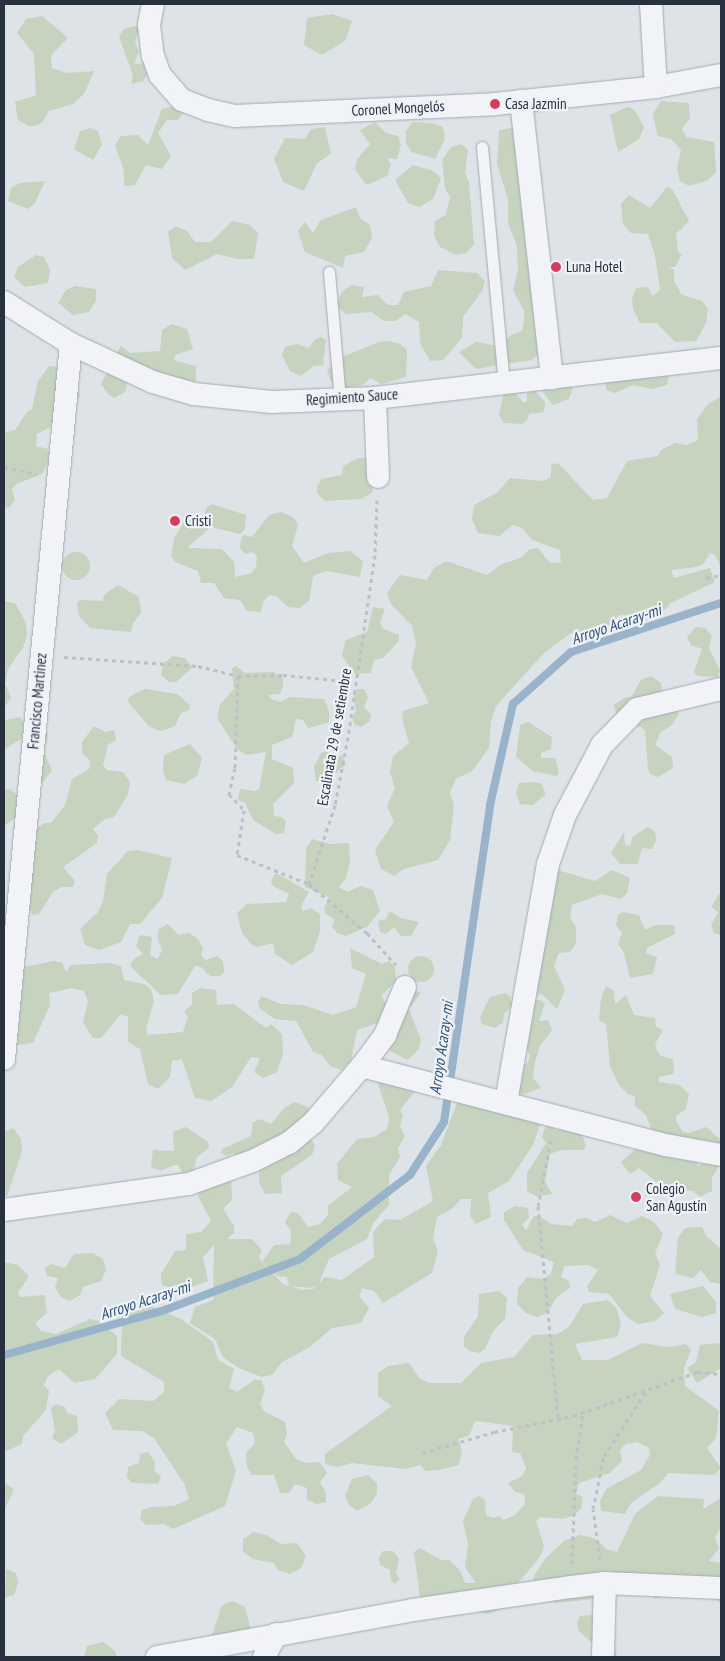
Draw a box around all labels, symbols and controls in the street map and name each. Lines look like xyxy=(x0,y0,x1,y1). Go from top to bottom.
place label: Casa Jazmin xyxy=(505,95,567,113)
street label: Coronel Mongelós xyxy=(351,97,445,119)
marker: Casa Jazmin xyxy=(489,98,501,110)
place label: Luna Hotel xyxy=(566,258,623,276)
marker: Luna Hotel xyxy=(550,261,562,273)
street label: Regimiento Sauce xyxy=(305,385,399,409)
place label: Cristi xyxy=(185,512,211,530)
marker: Cristi xyxy=(169,515,181,527)
water label: Arroyo Acaray-mi xyxy=(568,600,664,648)
street label: Francisco Martinez xyxy=(24,652,50,750)
street label: Escalinata 29 de setiembre xyxy=(313,667,355,807)
water label: Arroyo Acaray-mi xyxy=(425,1000,457,1096)
place label: Colegio San Agustín xyxy=(646,1179,707,1214)
marker: Colegio San Agustín xyxy=(630,1191,642,1203)
water label: Arroyo Acaray-mi xyxy=(97,1276,193,1324)

